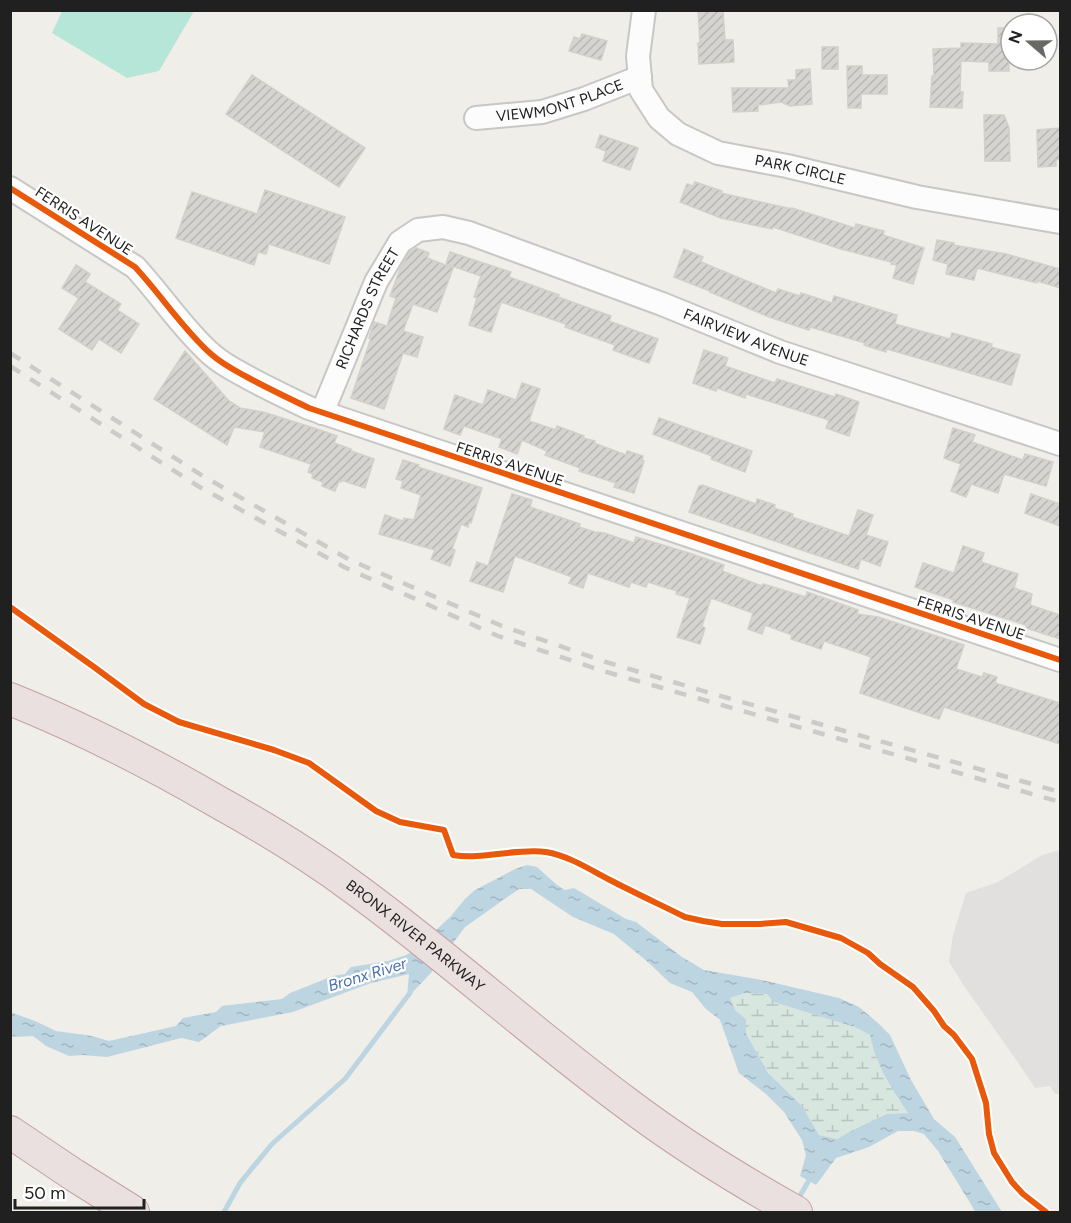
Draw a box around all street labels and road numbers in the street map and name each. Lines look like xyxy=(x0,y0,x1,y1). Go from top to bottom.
street label: VIEWMONT PLACE xyxy=(495,75,626,125)
street label: PARK CIRCLE xyxy=(753,151,848,189)
street label: FERRIS AVENUE xyxy=(32,183,136,259)
street label: RICHARDS STREET xyxy=(332,244,404,372)
street label: FAIRVIEW AVENUE xyxy=(681,305,811,370)
street label: FERRIS AVENUE xyxy=(454,438,566,490)
street label: FERRIS AVENUE xyxy=(915,592,1027,644)
street label: BRONX RIVER PARKWAY xyxy=(342,876,488,996)

